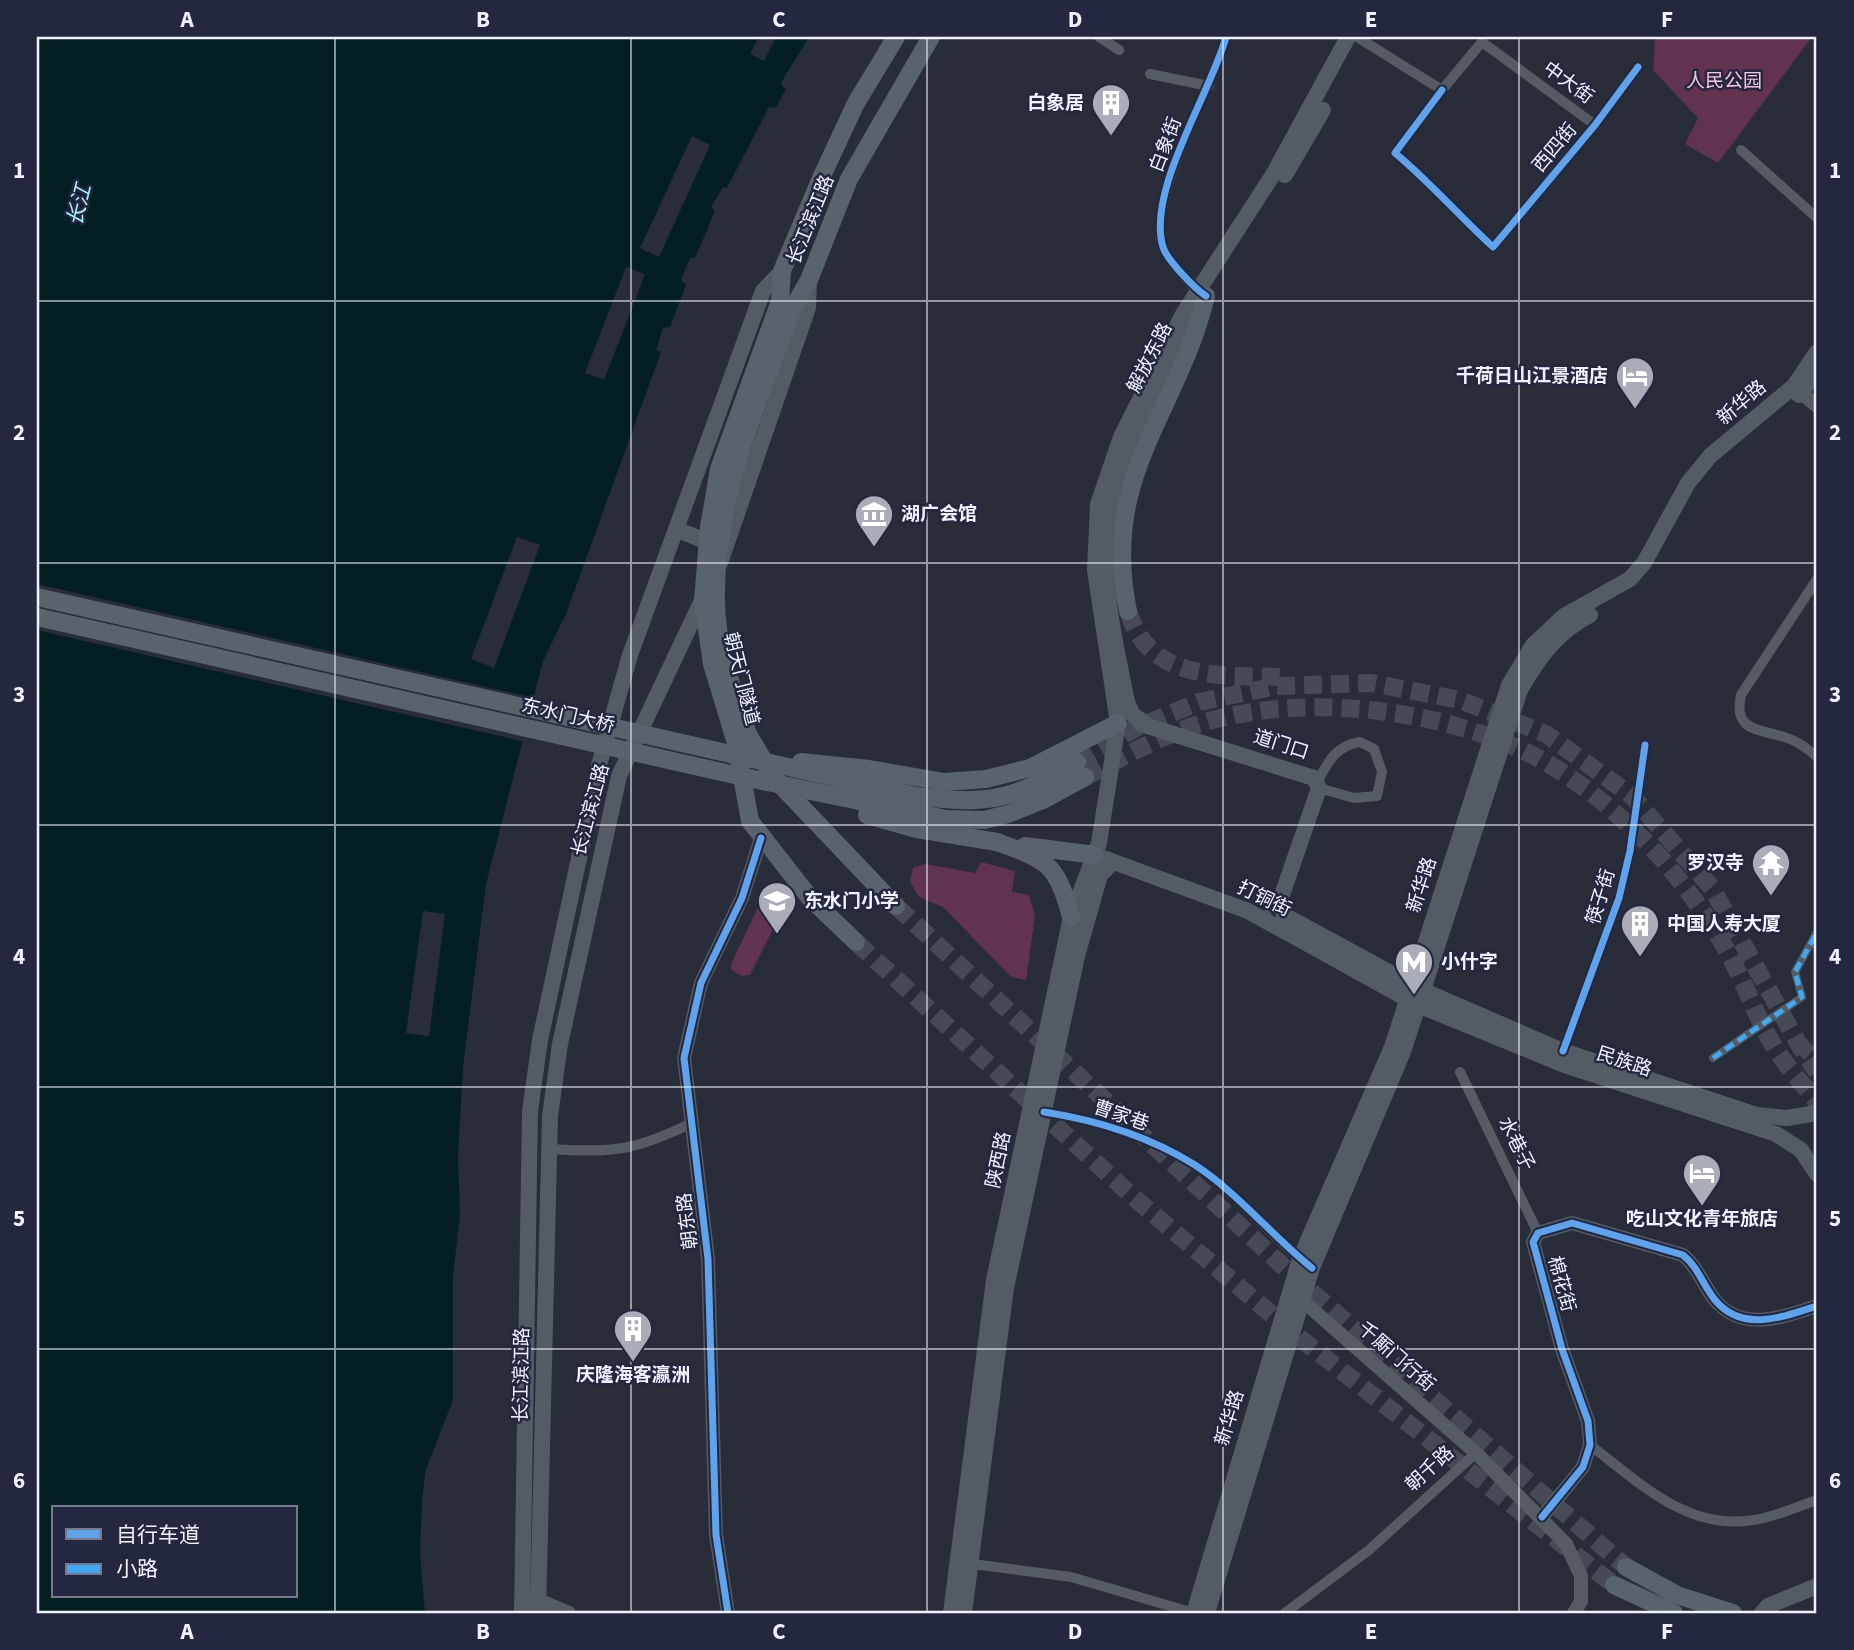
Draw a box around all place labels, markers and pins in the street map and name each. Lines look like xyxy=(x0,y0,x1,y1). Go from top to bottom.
building icon: 白象居 xyxy=(1090,82,1132,137)
place label: 白象居 xyxy=(1027,90,1084,117)
hotel icon: 千荷日山江景酒店 xyxy=(1614,355,1656,410)
place label: 千荷日山江景酒店 xyxy=(1456,363,1608,390)
museum icon: 湖广会馆 xyxy=(853,493,895,548)
place label: 湖广会馆 xyxy=(901,501,977,528)
temple icon: 罗汉寺 xyxy=(1750,842,1792,897)
place label: 罗汉寺 xyxy=(1687,850,1744,877)
school or university icon: 东水门小学 xyxy=(756,880,798,935)
place label: 东水门小学 xyxy=(804,888,899,915)
building icon: 中国人寿大厦 xyxy=(1619,903,1661,958)
place label: 中国人寿大厦 xyxy=(1667,911,1781,938)
metro station icon: 小什字 xyxy=(1393,941,1435,996)
place label: 小什字 xyxy=(1441,949,1498,976)
hotel icon: 吃山文化青年旅店 xyxy=(1681,1152,1723,1207)
place label: 吃山文化青年旅店 xyxy=(1626,1206,1778,1233)
building icon: 庆隆海客瀛洲 xyxy=(612,1308,654,1363)
place label: 庆隆海客瀛洲 xyxy=(576,1362,690,1389)

